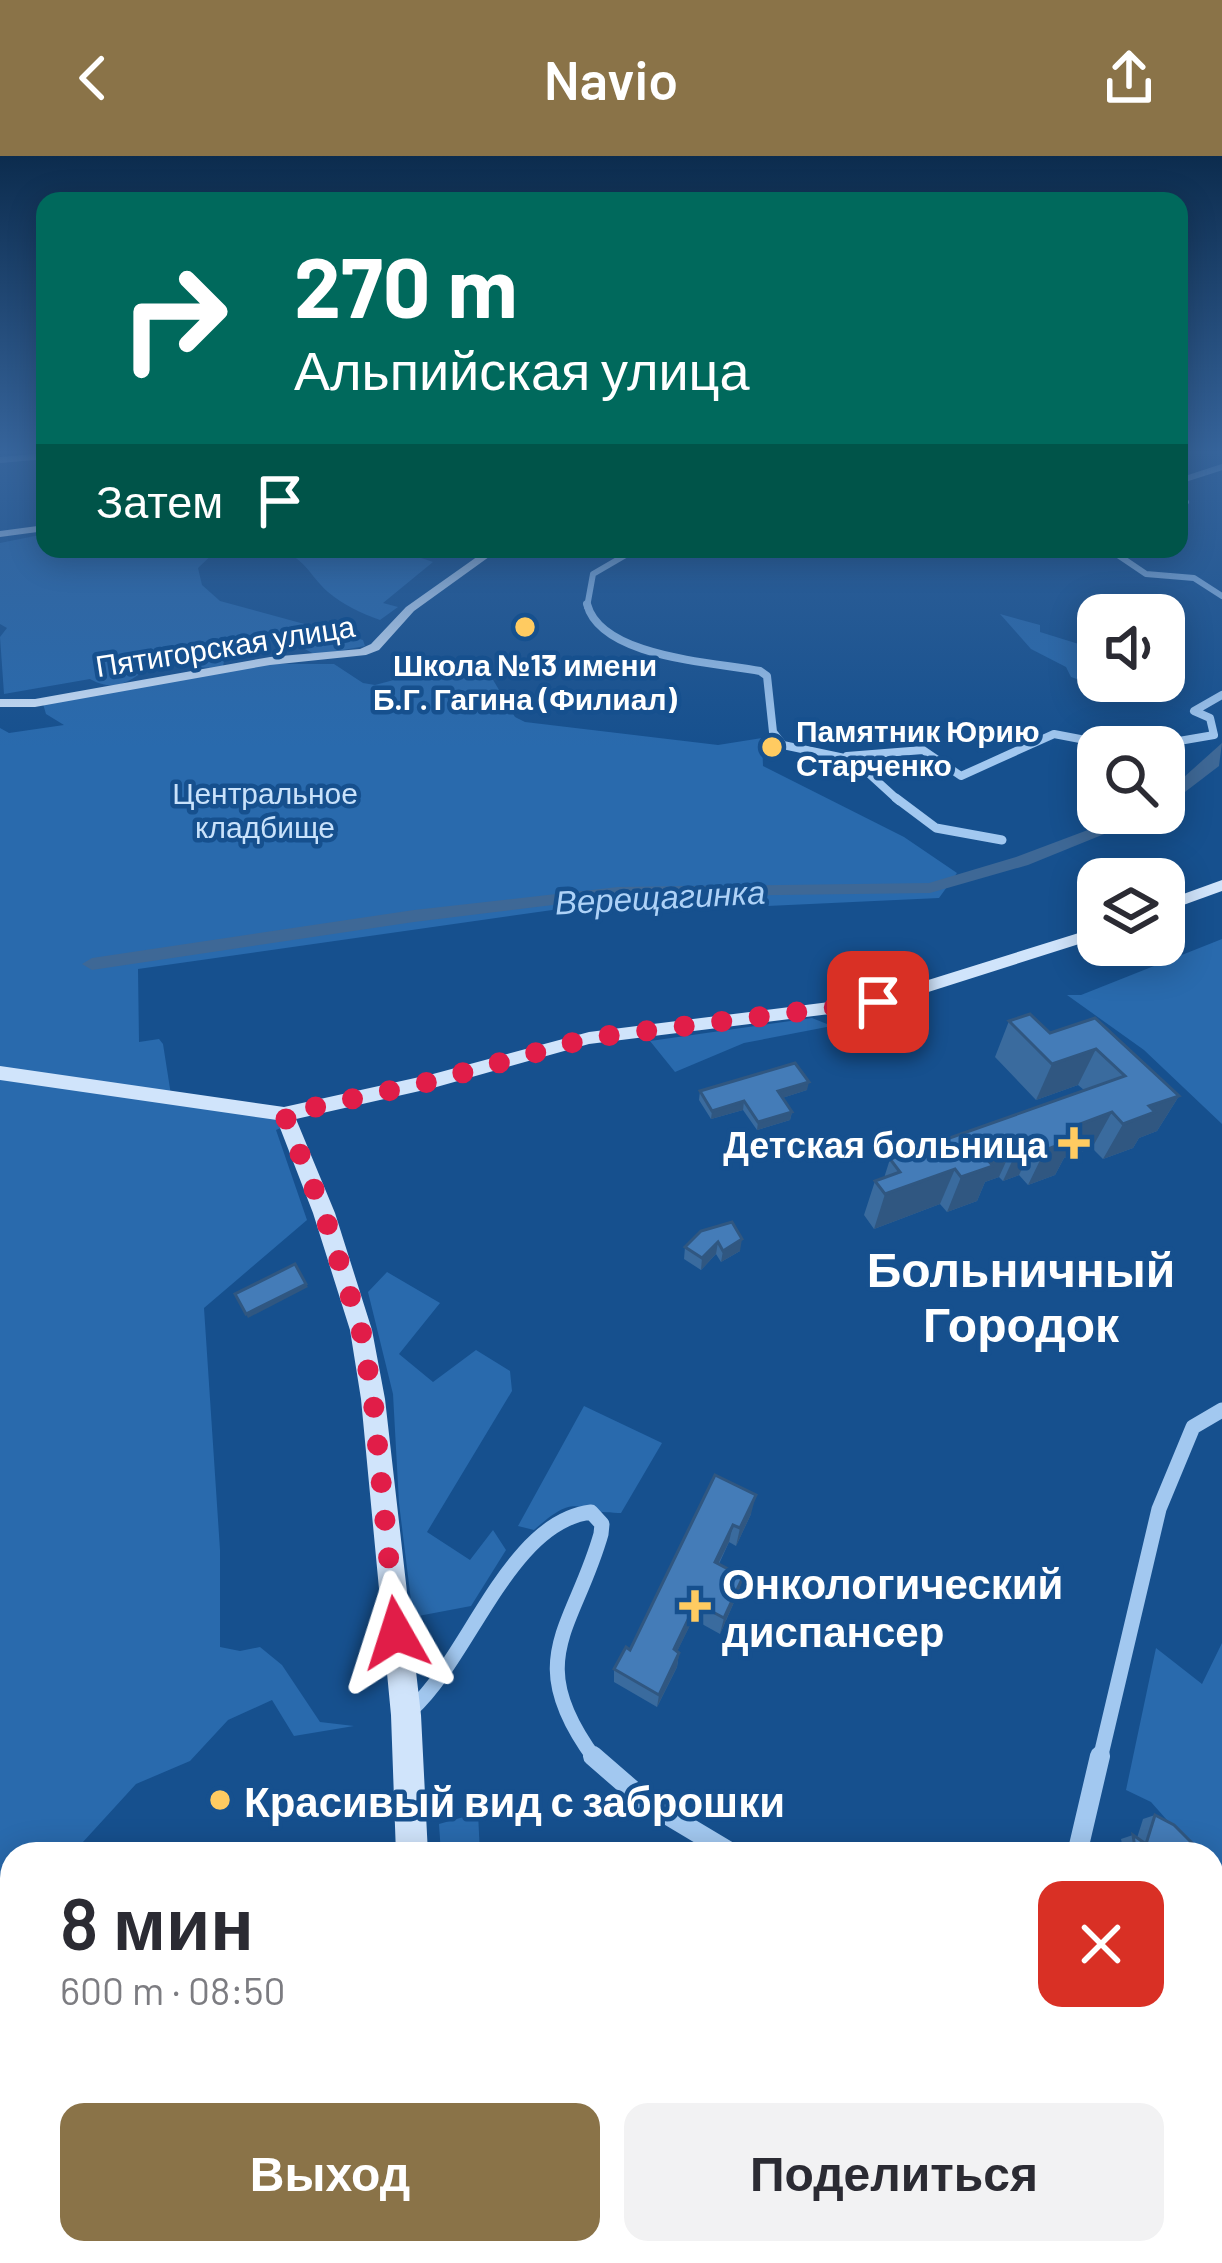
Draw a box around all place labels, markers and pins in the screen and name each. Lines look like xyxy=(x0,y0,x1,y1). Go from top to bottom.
marker: Школа №13 имени Б.Г. Гагина (Филиал) xyxy=(512,614,538,640)
place label: Школа №13 имени Б.Г. Гагина (Филиал) xyxy=(373,646,678,716)
place label: Памятник Юрию Старченко xyxy=(796,712,1040,782)
marker: Памятник Юрию Старченко xyxy=(759,734,785,760)
pin xyxy=(827,951,929,1053)
place label: Детская больница xyxy=(723,1122,1048,1166)
marker: Детская больница xyxy=(1058,1127,1090,1159)
place label: Онкологический диспансер xyxy=(722,1557,1063,1656)
marker: Онкологический диспансер xyxy=(679,1590,711,1622)
place label: Красивый вид с заброшки xyxy=(244,1775,785,1826)
marker: Красивый вид с заброшки xyxy=(207,1787,233,1813)

